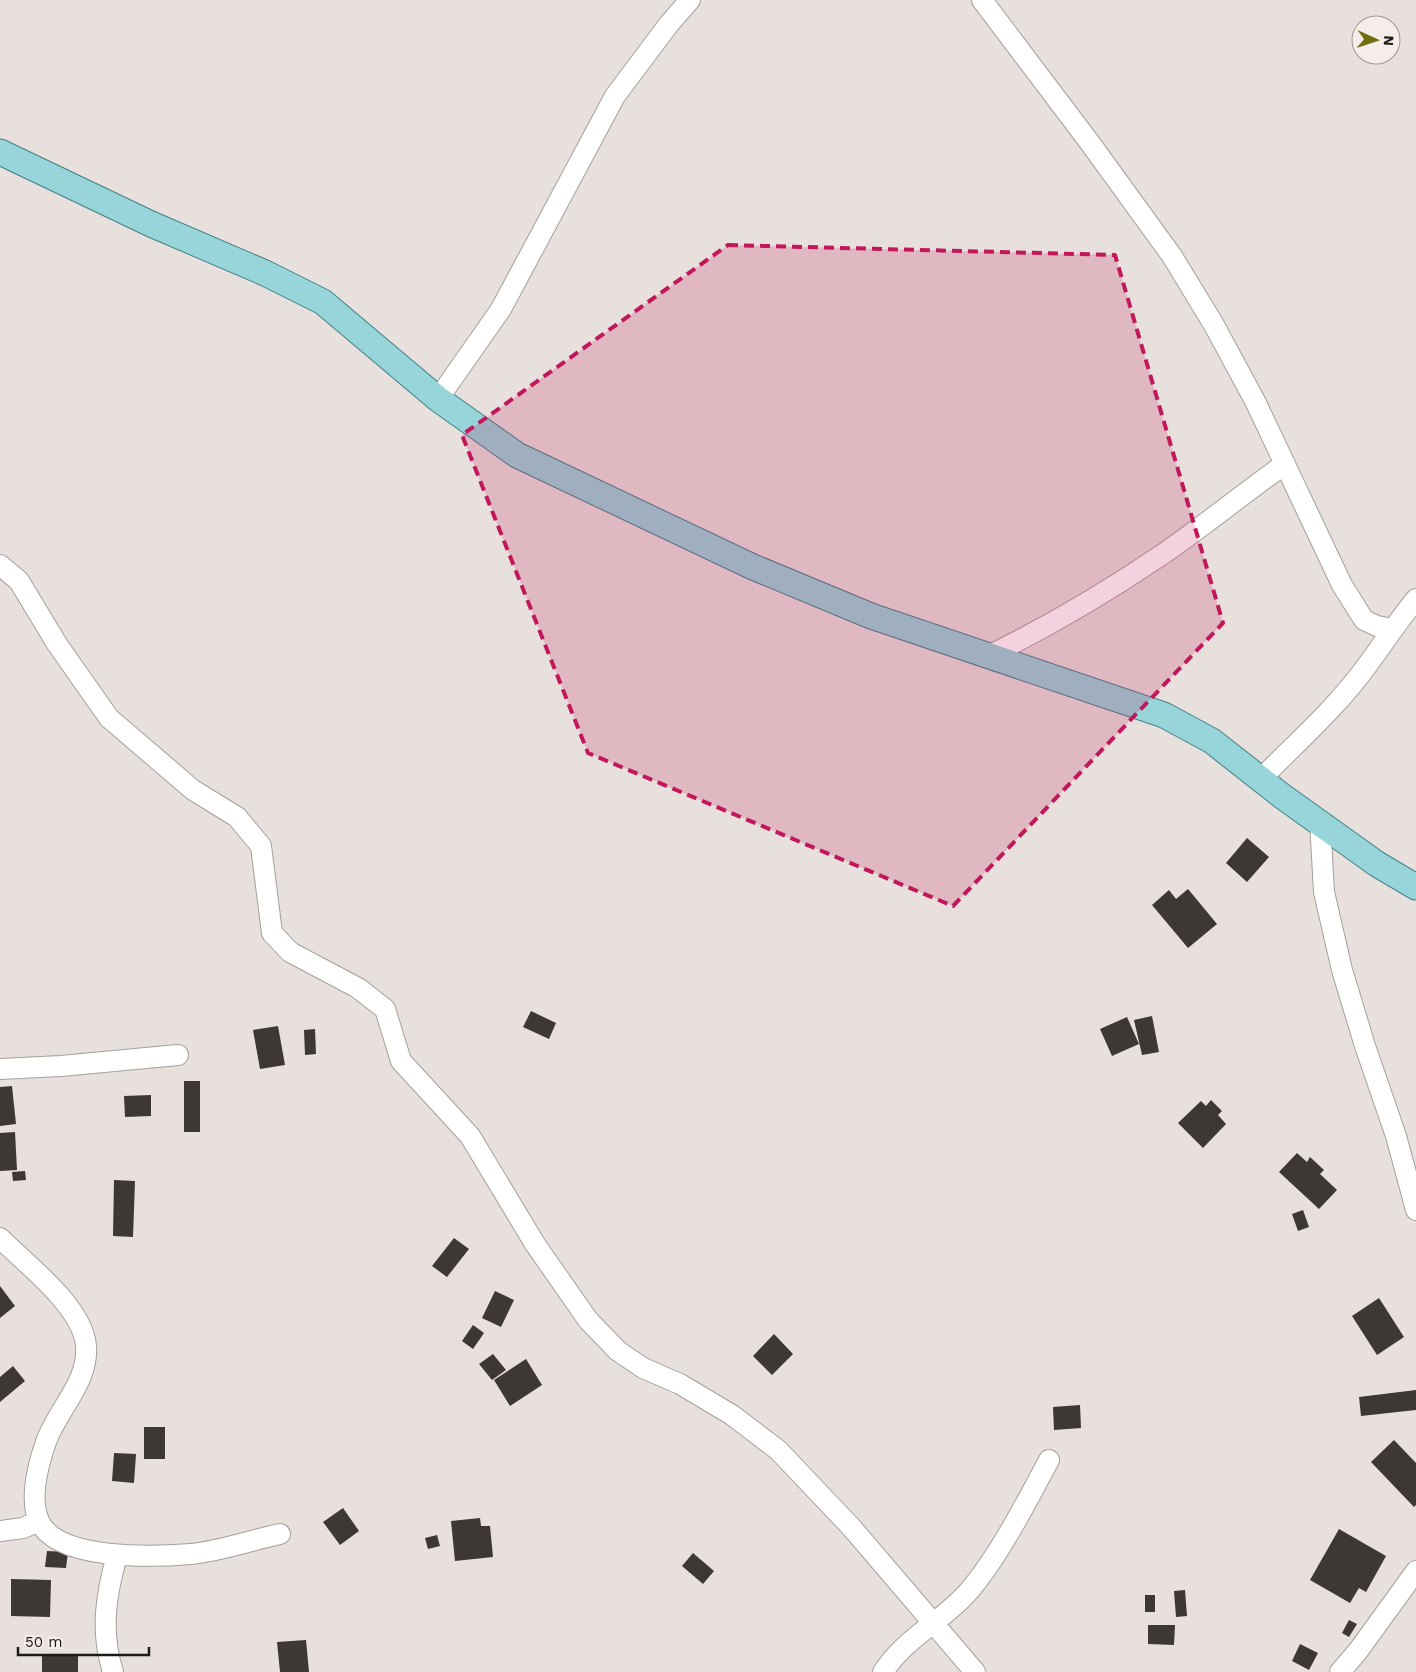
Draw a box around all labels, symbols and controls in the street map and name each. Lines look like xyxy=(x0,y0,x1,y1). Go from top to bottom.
north arrow xyxy=(1351,15,1401,65)
text: N xyxy=(1381,35,1397,46)
scale bar xyxy=(18,1624,149,1656)
text: 50 m xyxy=(25,1633,62,1651)

